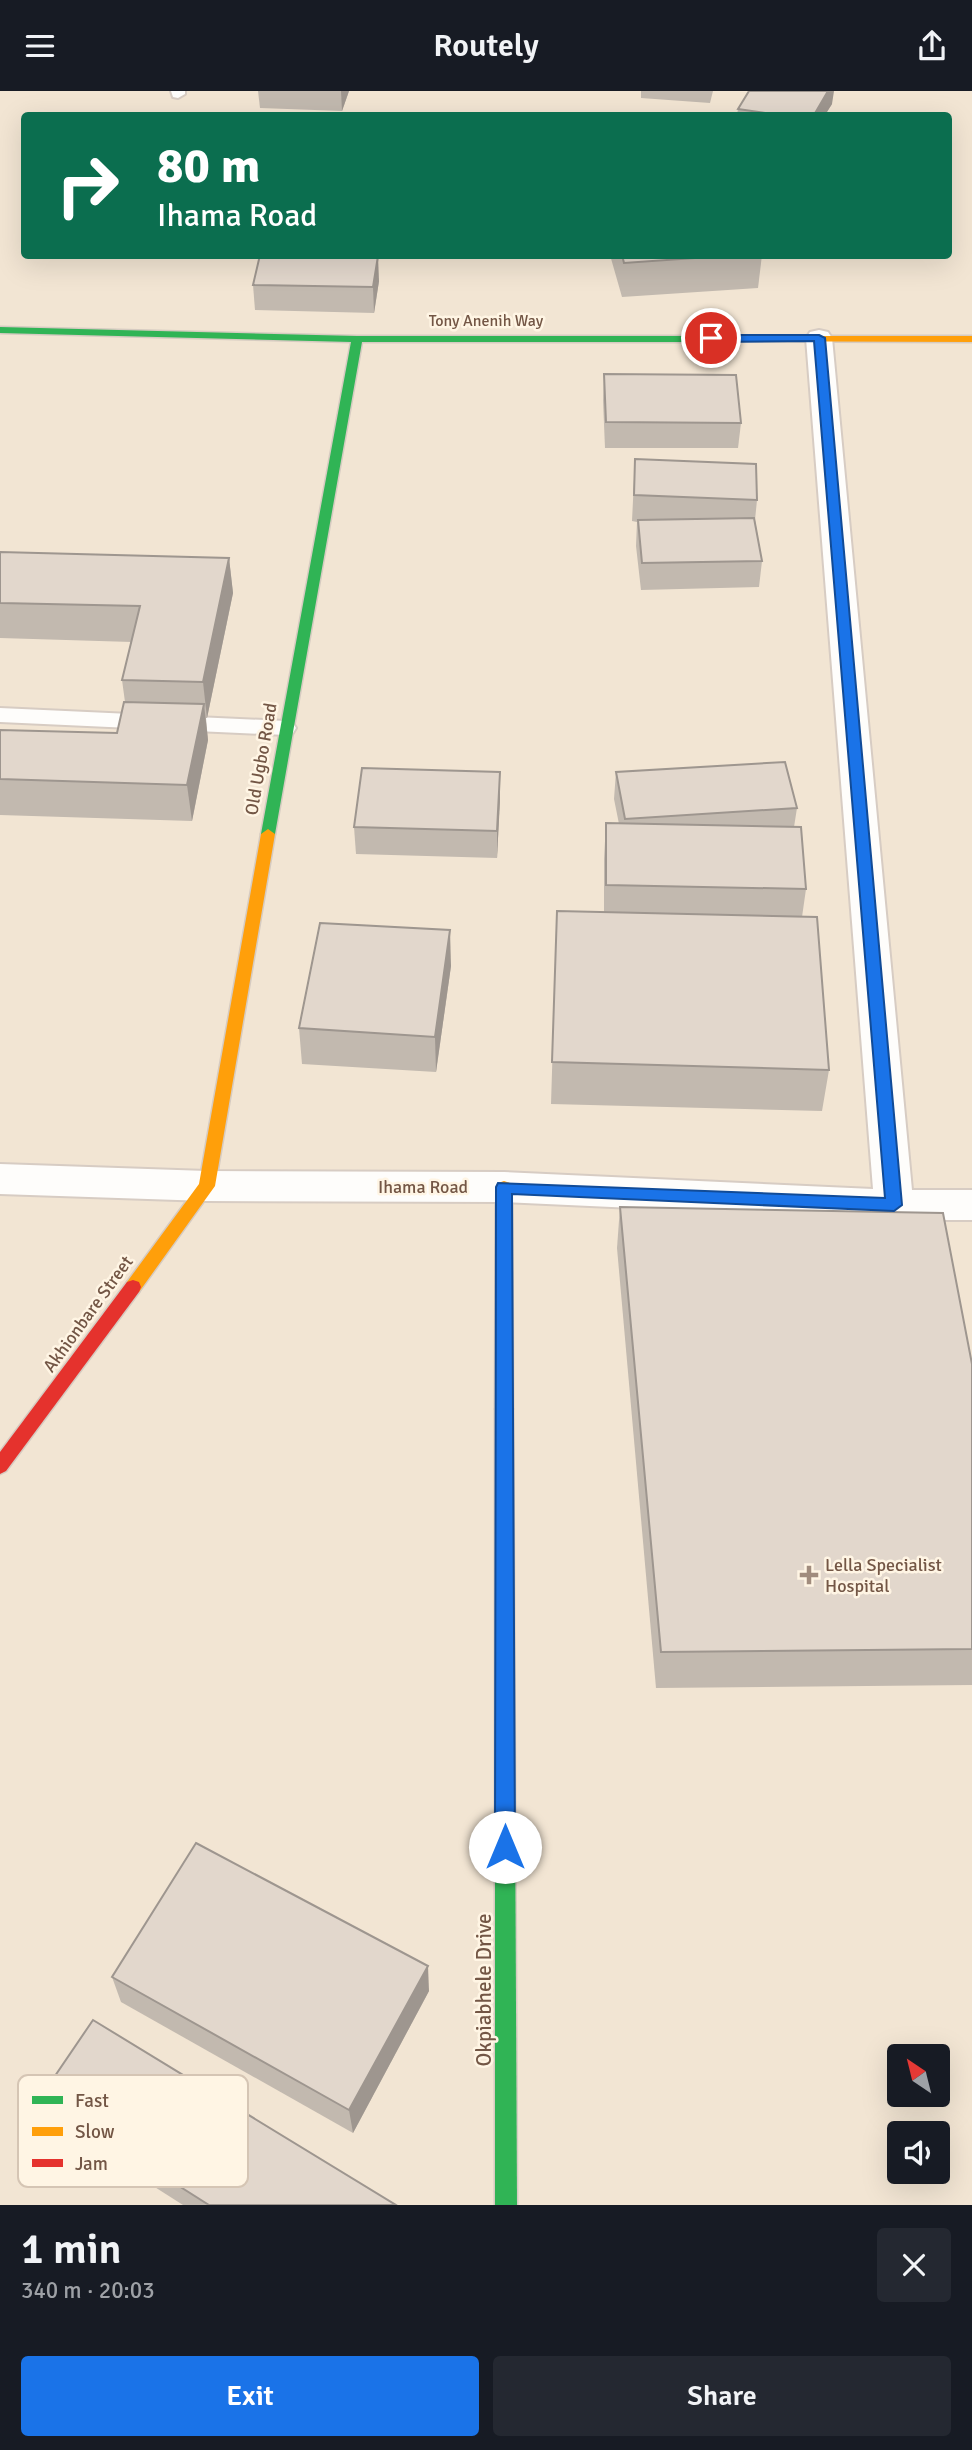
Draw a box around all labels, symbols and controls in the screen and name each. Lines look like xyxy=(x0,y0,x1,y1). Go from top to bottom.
text: Routely xyxy=(433,26,539,65)
icon: menu xyxy=(21,27,59,65)
icon: share xyxy=(913,27,951,65)
text: 80 m xyxy=(157,136,260,196)
icon: right xyxy=(42,140,133,231)
text: Ihama Road xyxy=(157,196,317,235)
pin xyxy=(681,308,741,368)
street label: Tony Anenih Way xyxy=(429,311,544,331)
icon: arrive xyxy=(692,319,730,357)
street label: Old Ugbo Road xyxy=(240,701,282,817)
street label: Ihama Road xyxy=(378,1176,468,1198)
street label: Akhionbare Street xyxy=(38,1251,138,1377)
place label: Lella Specialist Hospital xyxy=(825,1554,942,1597)
marker: Lella Specialist Hospital xyxy=(799,1565,819,1585)
position arrow xyxy=(468,1810,542,1884)
street label: Okpiabhele Drive xyxy=(471,1914,497,2066)
north arrow xyxy=(887,2044,950,2107)
map controls xyxy=(887,2044,950,2184)
legend xyxy=(18,2075,248,2187)
text: Fast xyxy=(75,2089,109,2113)
text: Slow xyxy=(75,2120,115,2144)
button: sound xyxy=(887,2121,950,2184)
text: Jam xyxy=(75,2152,108,2176)
text: 1 min xyxy=(21,2224,122,2275)
button: close xyxy=(877,2228,951,2302)
text: 340 m · 20:03 xyxy=(21,2276,155,2305)
button: Exit xyxy=(21,2356,479,2436)
button: Share xyxy=(493,2356,951,2436)

